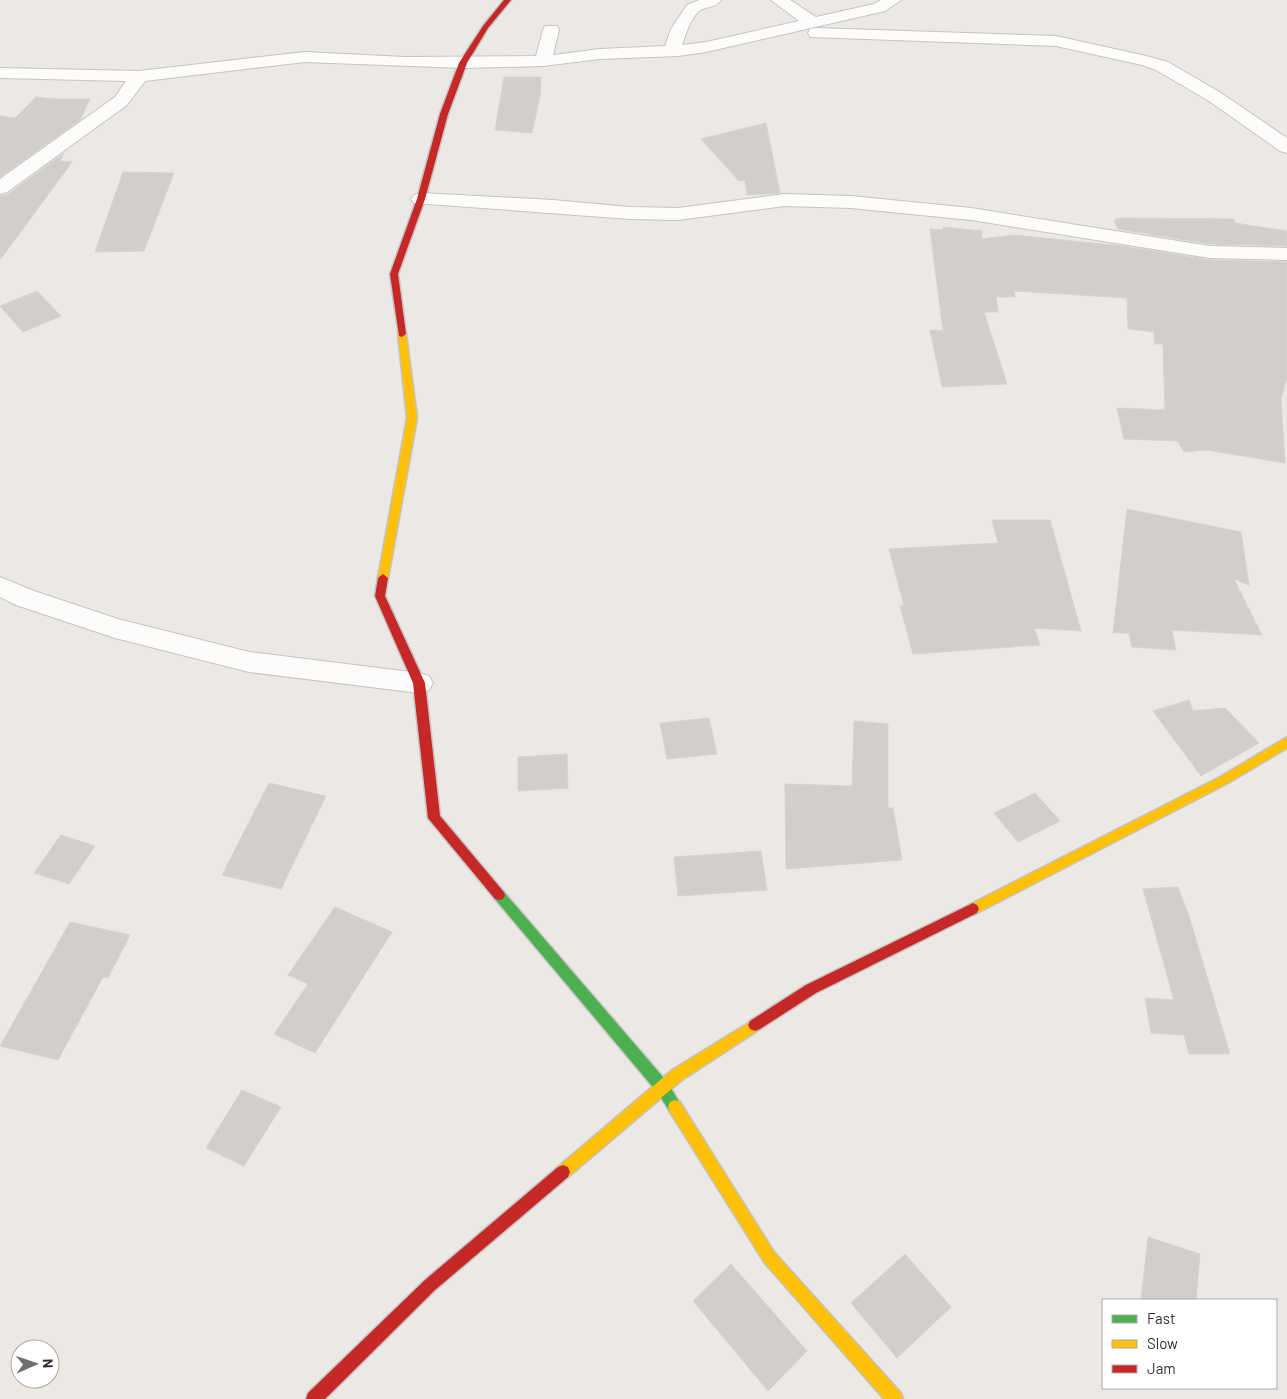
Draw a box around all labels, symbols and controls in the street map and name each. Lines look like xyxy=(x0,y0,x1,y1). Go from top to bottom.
legend xyxy=(1102,1299,1277,1389)
text: Fast xyxy=(1147,1309,1175,1327)
text: Slow xyxy=(1147,1334,1178,1352)
north arrow xyxy=(10,1339,60,1389)
text: N xyxy=(40,1359,57,1368)
text: Jam xyxy=(1147,1359,1176,1377)

